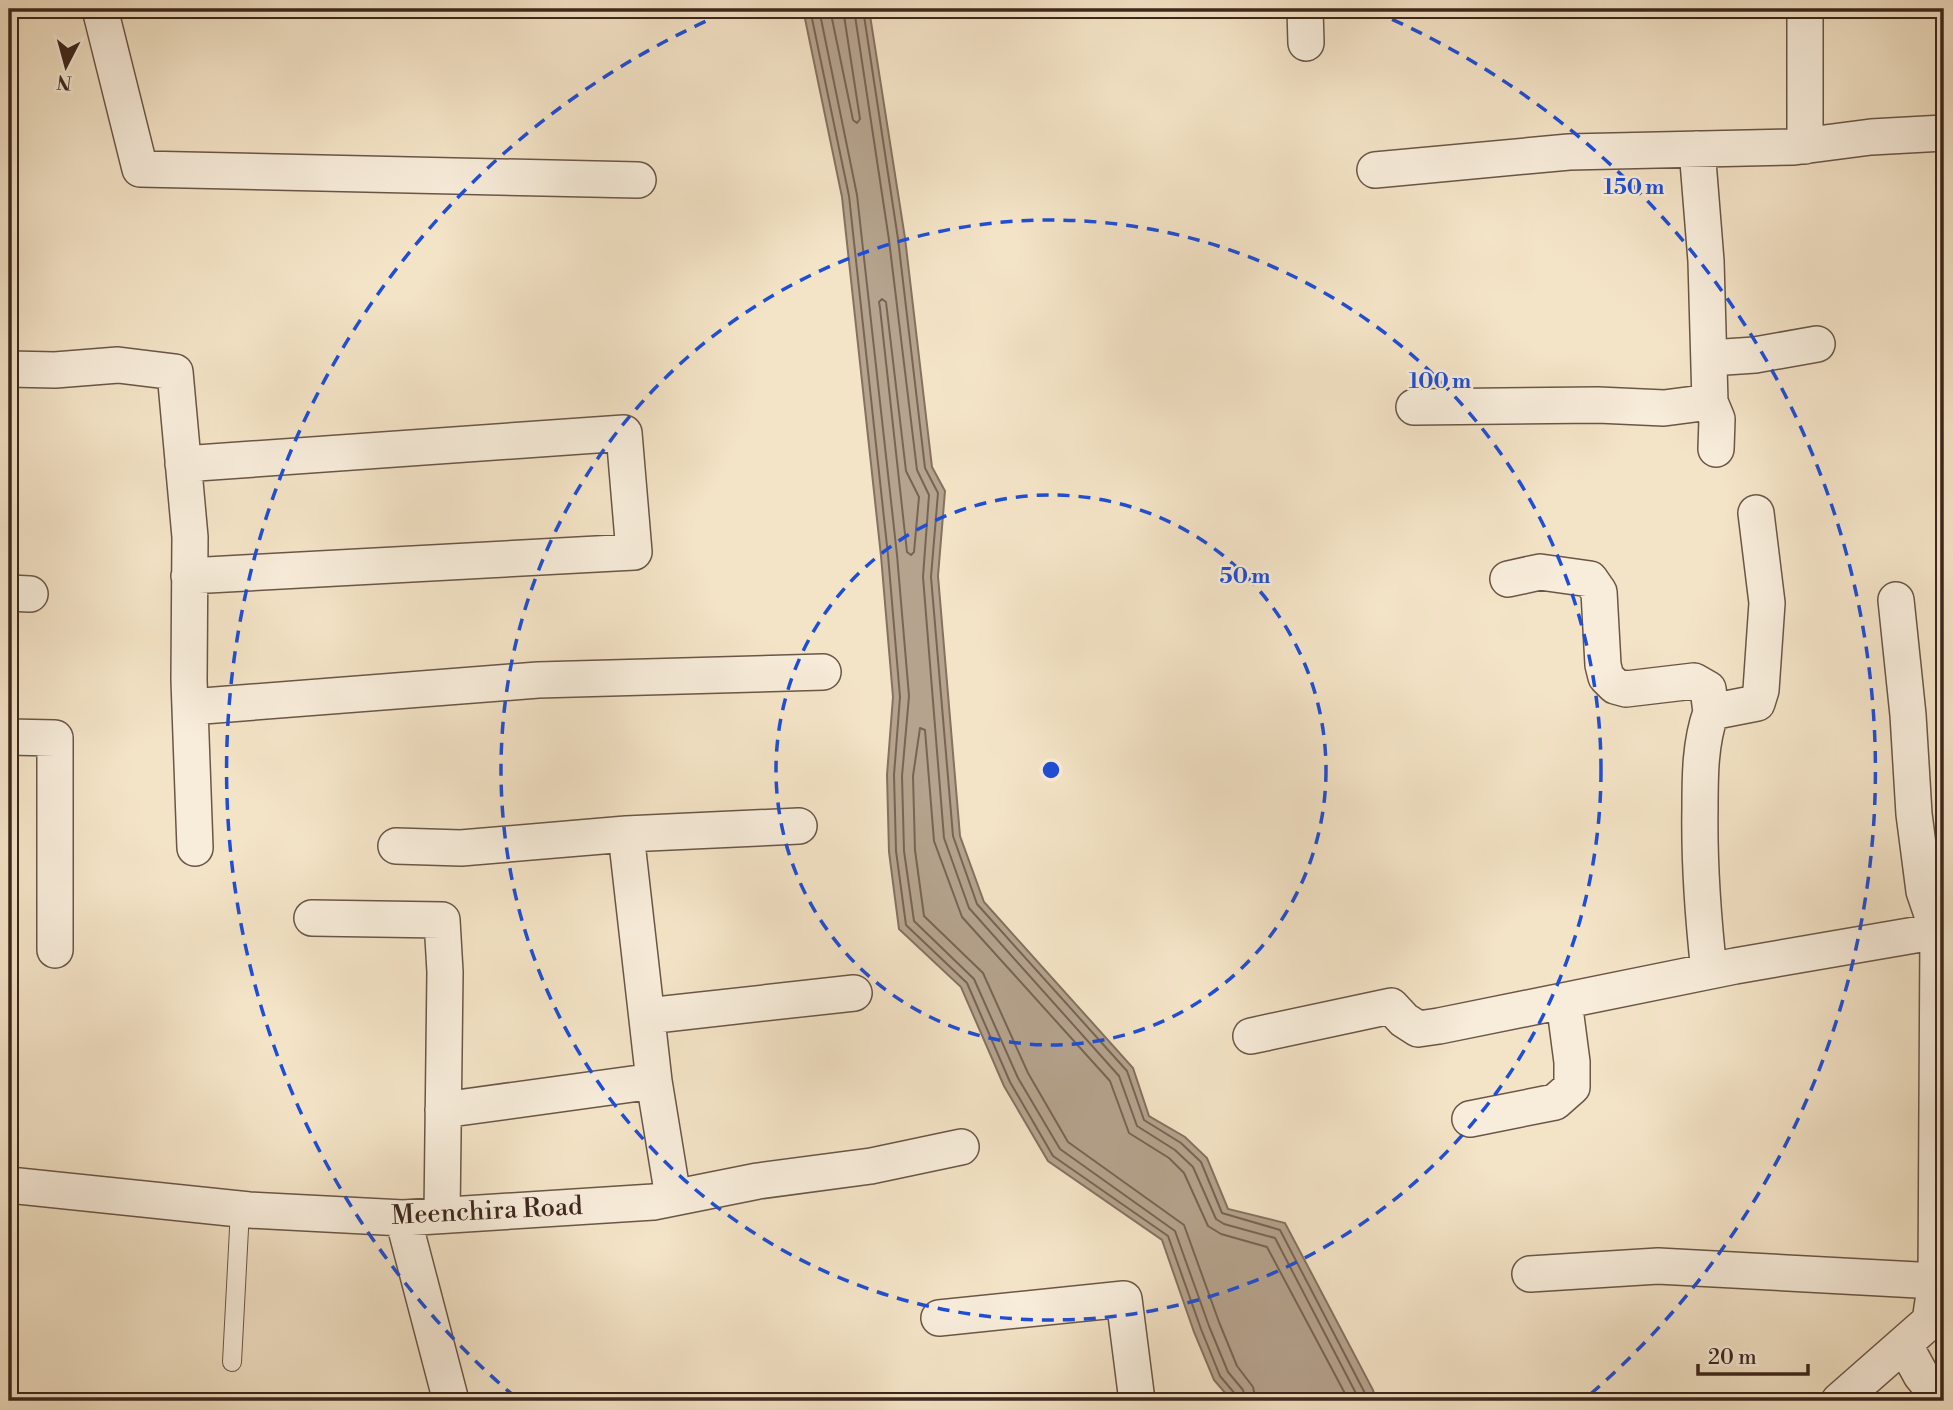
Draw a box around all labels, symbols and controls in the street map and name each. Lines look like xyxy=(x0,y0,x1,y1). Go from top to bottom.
north arrow xyxy=(32,32,102,102)
text: N xyxy=(56,69,73,95)
text: 150 m xyxy=(1604,175,1664,201)
text: 100 m xyxy=(1409,369,1471,395)
text: 50 m xyxy=(1220,564,1270,590)
centre of rings xyxy=(1039,758,1063,782)
street label: Meenchira Road xyxy=(390,1190,584,1232)
scale bar xyxy=(1698,1333,1808,1377)
text: 20 m xyxy=(1708,1345,1757,1371)

